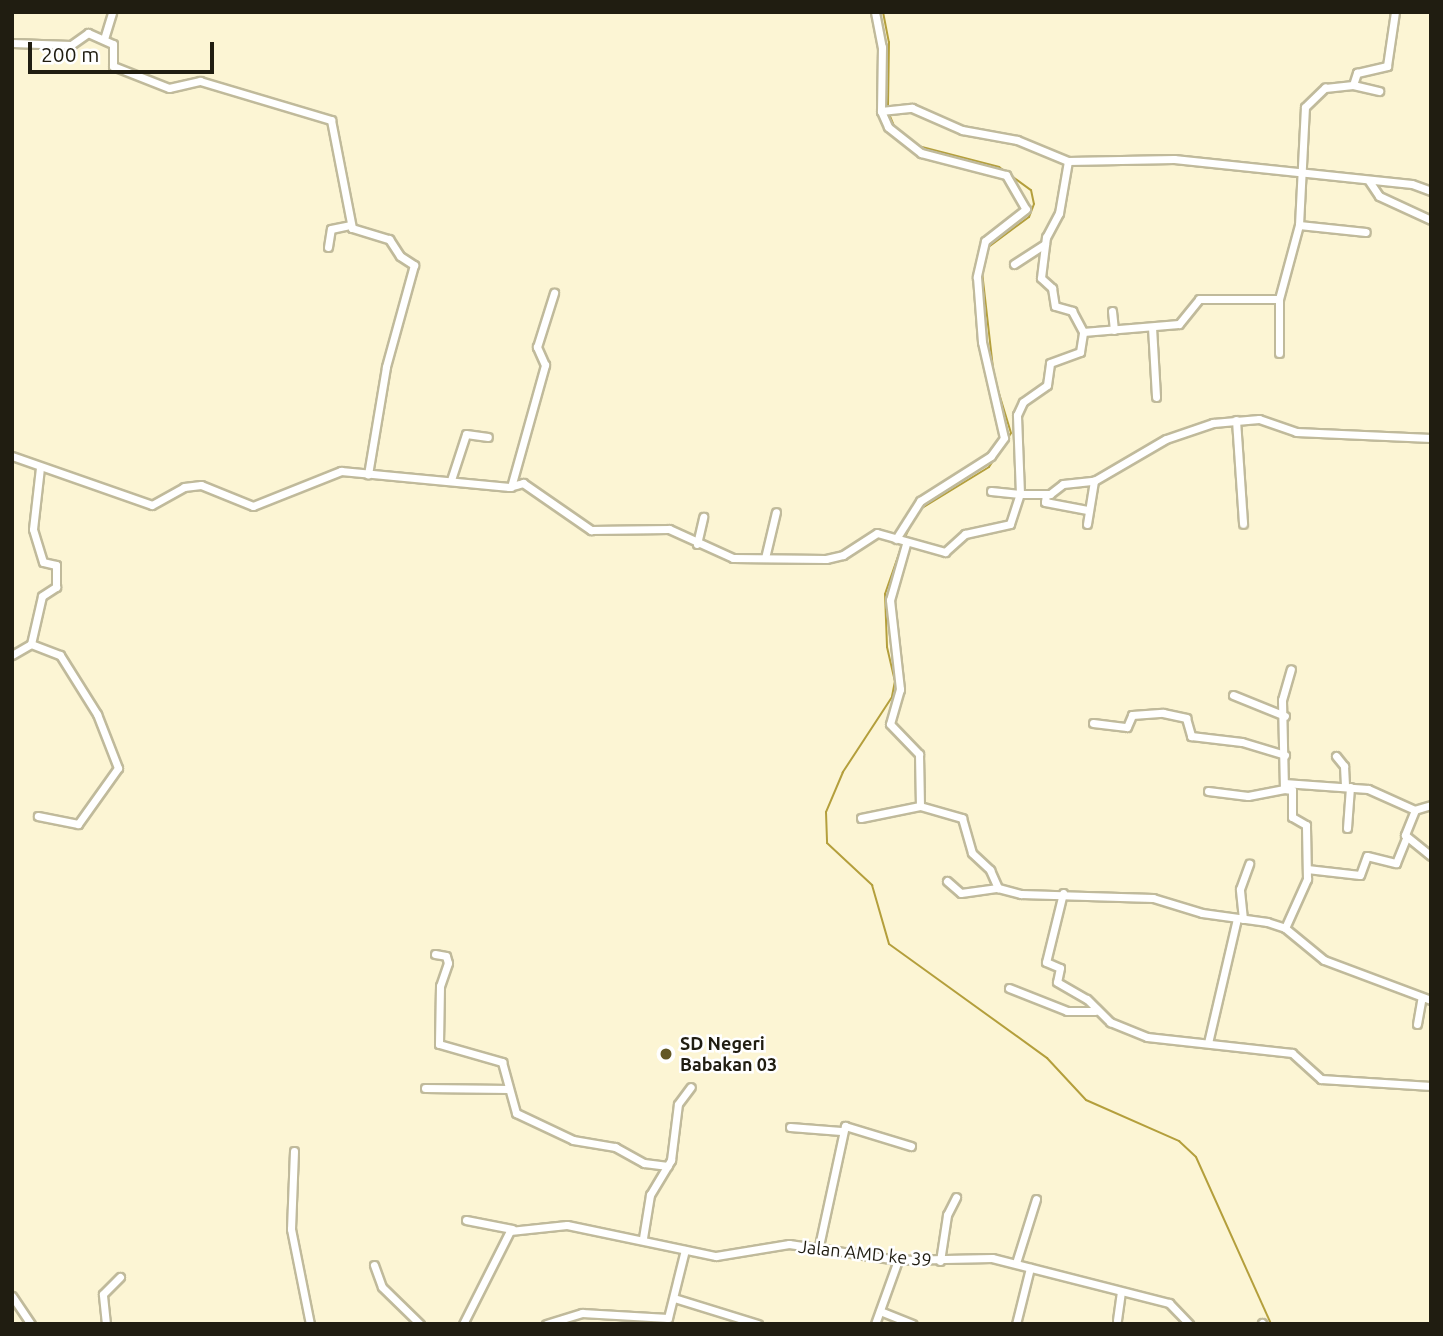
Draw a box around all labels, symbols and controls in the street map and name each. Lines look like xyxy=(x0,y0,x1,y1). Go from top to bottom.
scale bar xyxy=(32,28,217,72)
text: 200 m xyxy=(41,42,99,66)
place label: SD Negeri Babakan 03 xyxy=(680,1033,777,1076)
marker: SD Negeri Babakan 03 xyxy=(658,1046,674,1062)
street label: Jalan AMD ke 39 xyxy=(797,1235,933,1271)

